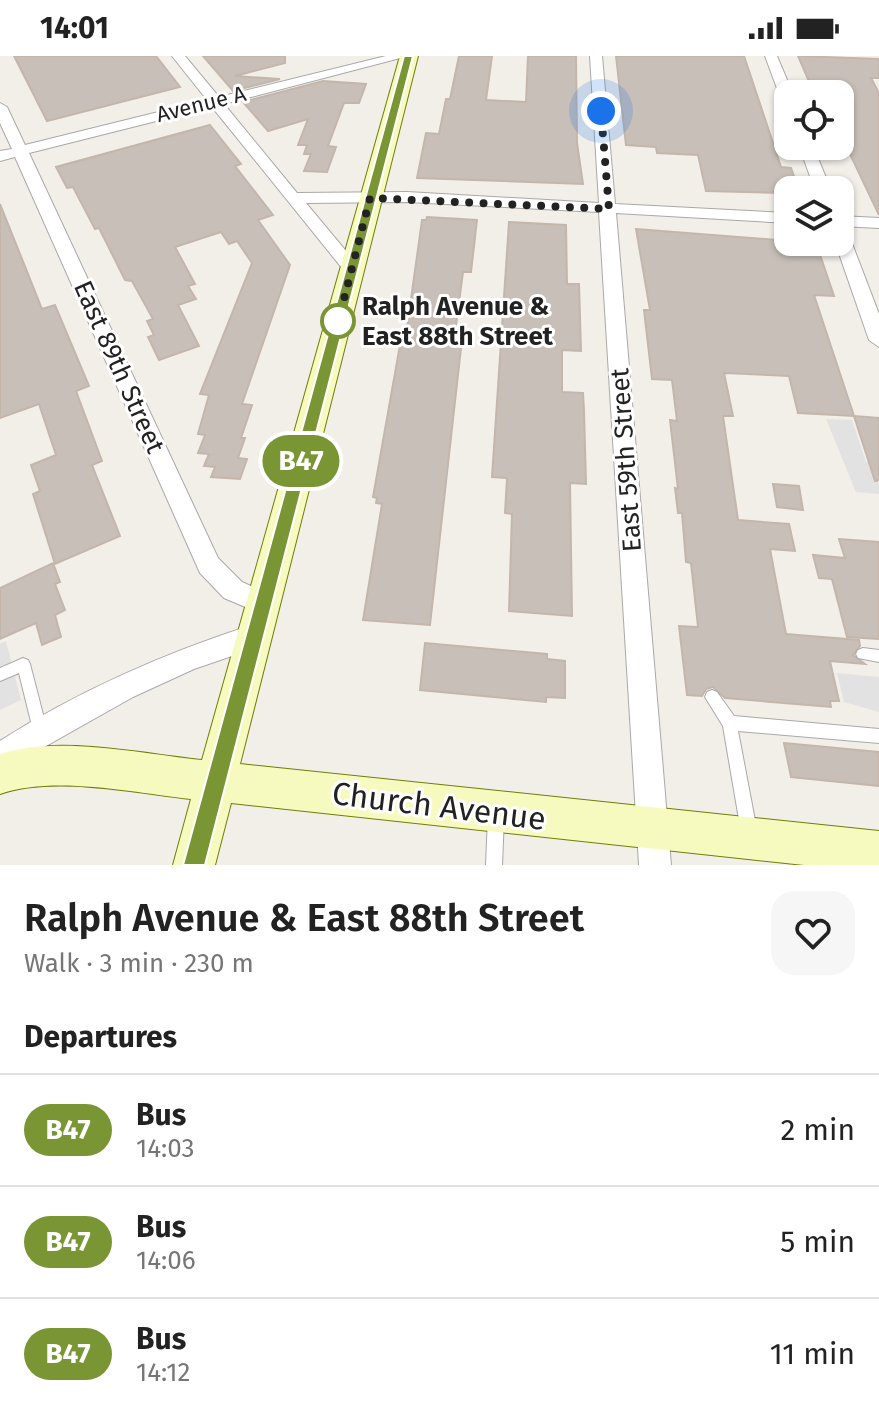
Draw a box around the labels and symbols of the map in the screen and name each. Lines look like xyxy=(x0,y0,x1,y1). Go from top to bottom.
street label: Avenue A xyxy=(153,80,249,128)
your location xyxy=(581,91,621,131)
street label: East 89th Street xyxy=(67,276,171,459)
place label: Ralph Avenue & East 88th Street xyxy=(362,291,554,352)
marker: Ralph Avenue & East 88th Street xyxy=(321,304,355,338)
street label: East 59th Street xyxy=(604,366,648,553)
line badge: B47 xyxy=(255,435,347,487)
street label: Church Avenue xyxy=(330,774,548,838)

